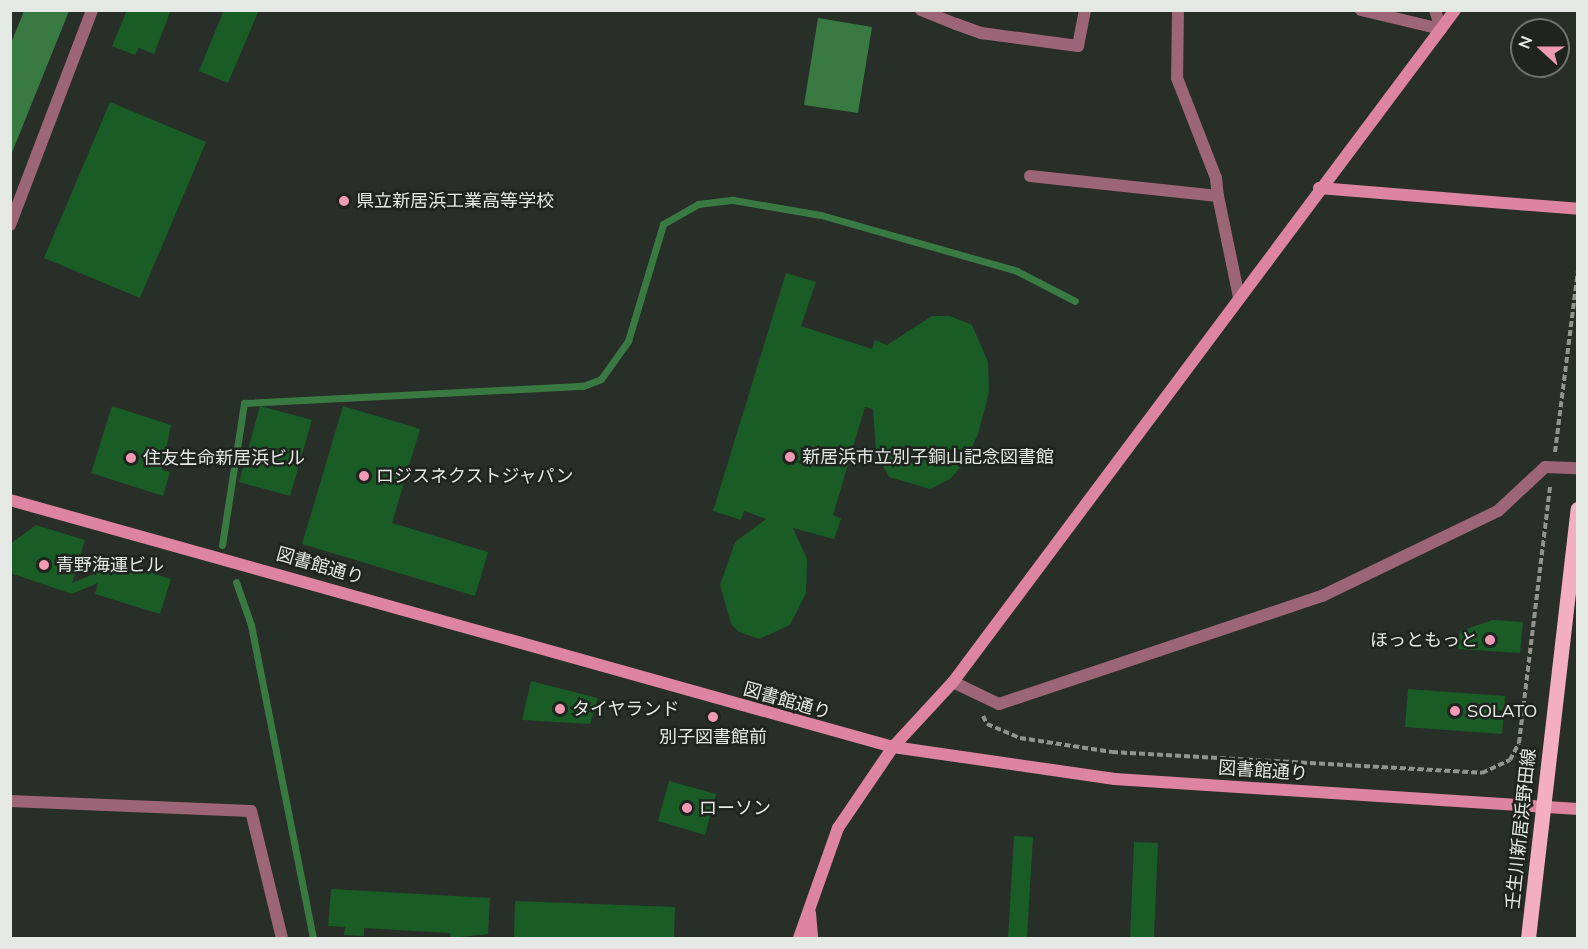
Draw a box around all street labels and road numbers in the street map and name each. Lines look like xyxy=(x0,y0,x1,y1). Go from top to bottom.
street label: 図書館通り xyxy=(274,543,366,589)
street label: 図書館通り xyxy=(741,678,833,724)
street label: 壬生川新居浜野田線 xyxy=(1502,747,1540,911)
street label: 図書館通り xyxy=(1217,757,1309,785)

